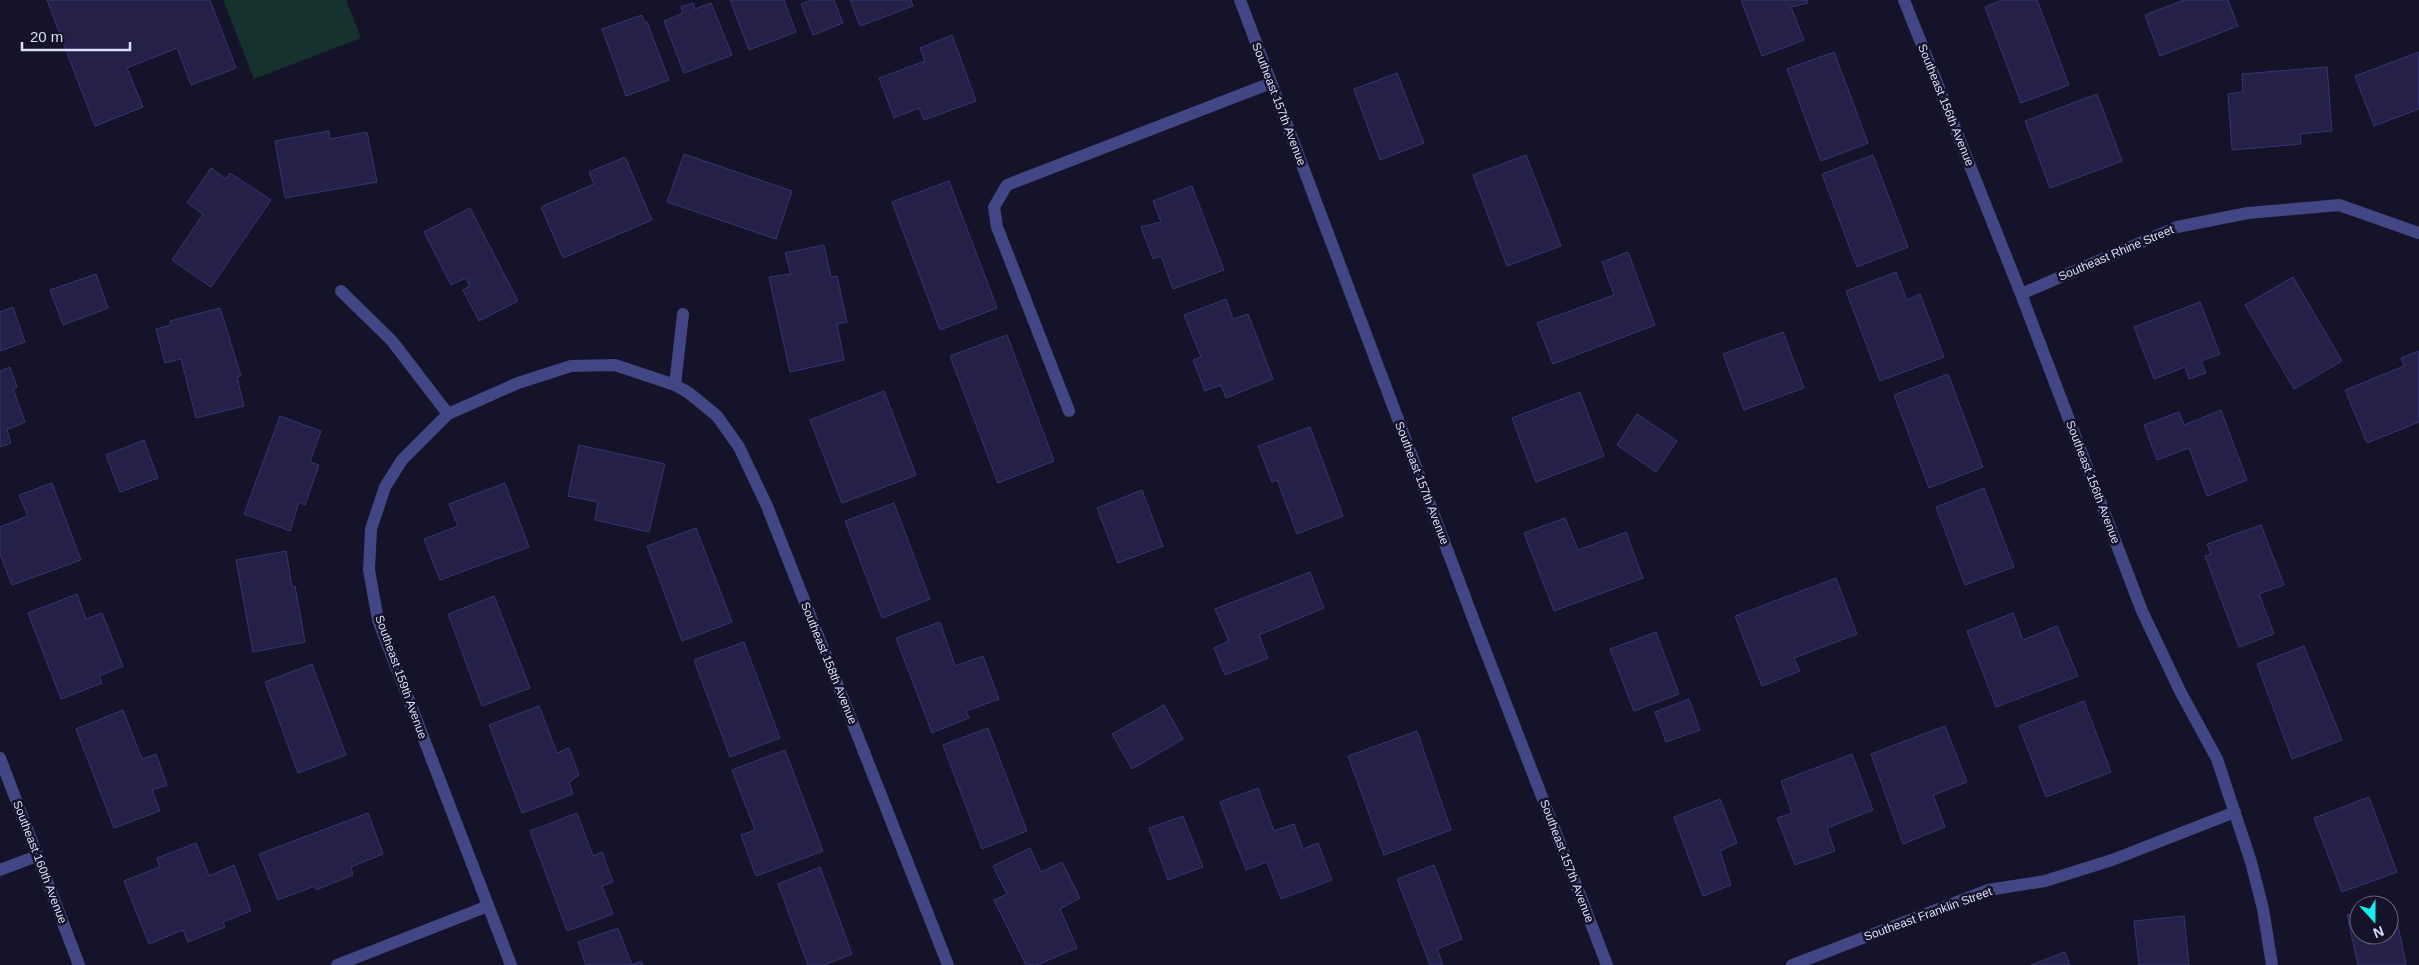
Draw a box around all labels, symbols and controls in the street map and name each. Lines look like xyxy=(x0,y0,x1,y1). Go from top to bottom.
scale bar xyxy=(22,20,130,52)
text: 20 m xyxy=(30,28,63,45)
street label: Southeast 157th Avenue xyxy=(1249,41,1309,168)
street label: Southeast 156th Avenue xyxy=(1915,42,1977,168)
street label: Southeast Rhine Street xyxy=(2056,222,2176,284)
street label: Southeast 156th Avenue xyxy=(2063,419,2123,546)
street label: Southeast 157th Avenue xyxy=(1392,420,1452,547)
street label: Southeast 158th Avenue xyxy=(798,600,860,726)
street label: Southeast 159th Avenue xyxy=(372,613,430,741)
street label: Southeast 157th Avenue xyxy=(1537,798,1597,925)
street label: Southeast 160th Avenue xyxy=(10,799,70,926)
street label: Southeast Franklin Street xyxy=(1862,884,1995,944)
north arrow xyxy=(2349,895,2399,945)
text: N xyxy=(2371,923,2386,941)

